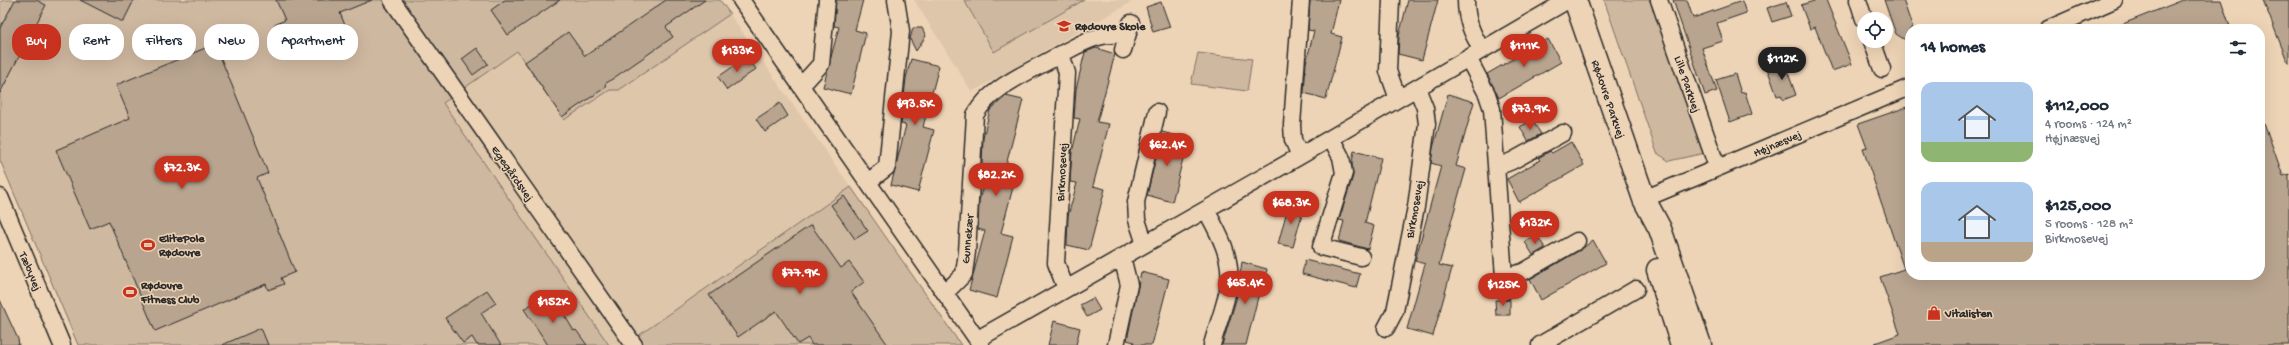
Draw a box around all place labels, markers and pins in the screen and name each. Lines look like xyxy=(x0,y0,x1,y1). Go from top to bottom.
school or university icon: Rødovre Skole xyxy=(1056,18,1072,34)
place label: Rødovre Skole xyxy=(1074,21,1146,35)
pin: $111K xyxy=(1496,34,1552,68)
pin: $133K xyxy=(709,39,765,73)
pin: $112K xyxy=(1754,47,1810,81)
pin: $93.5K xyxy=(882,92,948,126)
pin: $73.9K xyxy=(1497,97,1563,131)
pin: $62.4K xyxy=(1134,133,1200,167)
pin: $72.3K xyxy=(149,156,215,190)
pin: $82.2K xyxy=(963,163,1029,197)
pin: $68.3K xyxy=(1258,191,1324,225)
pin: $132K xyxy=(1507,211,1563,245)
place label: ElitePole Rødovre xyxy=(158,233,205,261)
sports icon: ElitePole Rødovre xyxy=(140,237,156,253)
pin: $77.9K xyxy=(767,261,833,295)
pin: $65.4K xyxy=(1212,271,1278,305)
pin: $125K xyxy=(1475,273,1531,307)
place label: Rødovre Fitness Club xyxy=(140,280,200,308)
sports icon: Rødovre Fitness Club xyxy=(122,284,138,300)
pin: $152K xyxy=(525,290,581,324)
shop icon: Vitalisten xyxy=(1926,305,1942,321)
place label: Vitalisten xyxy=(1944,308,1993,322)

